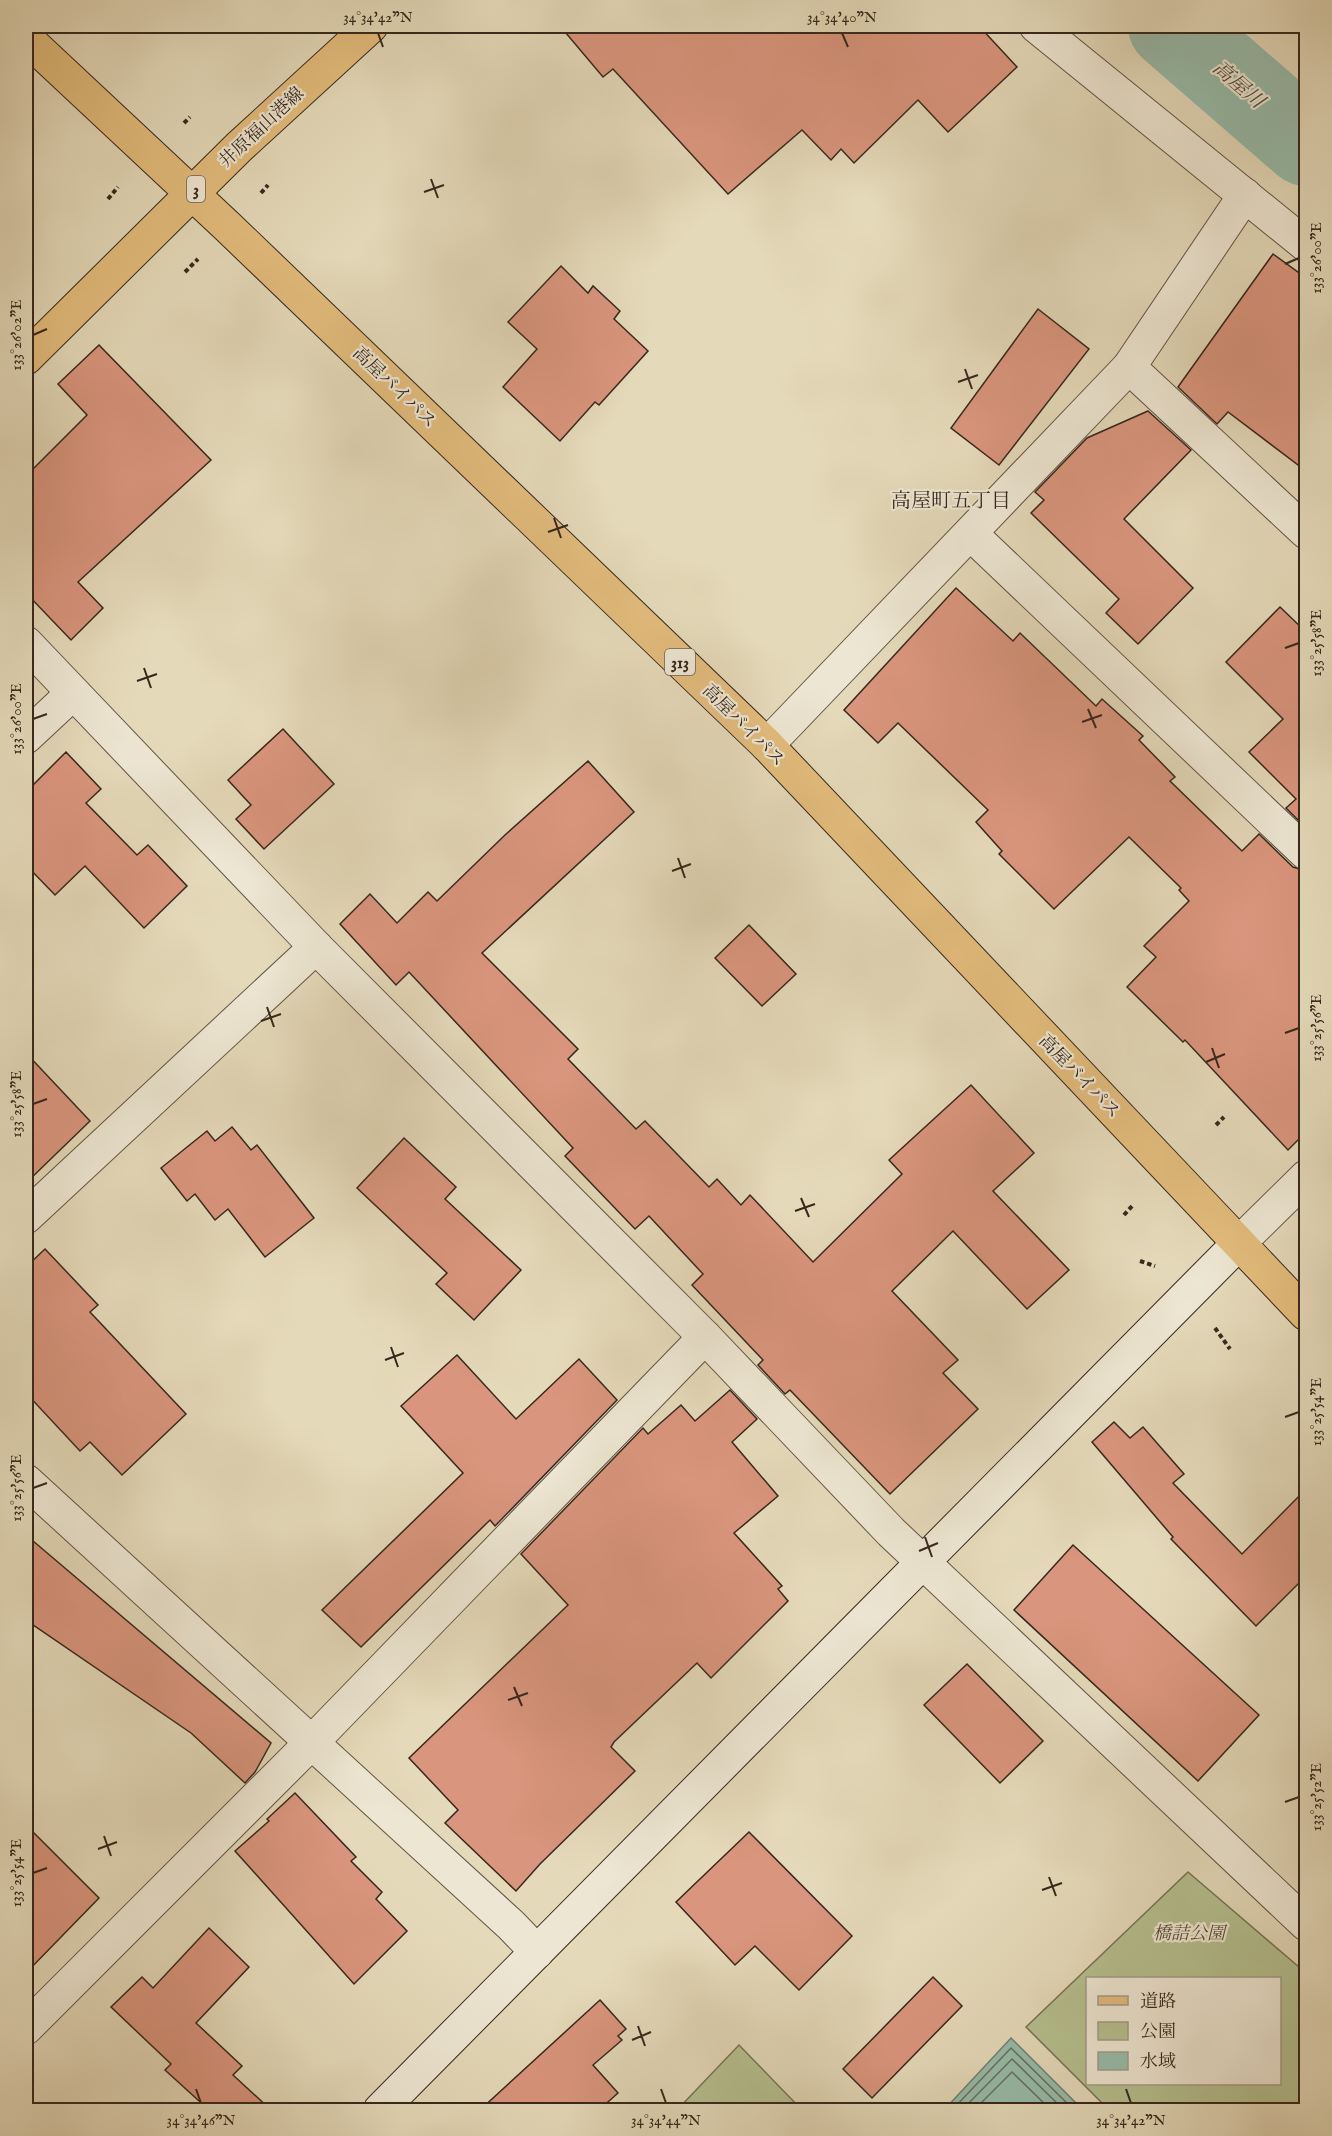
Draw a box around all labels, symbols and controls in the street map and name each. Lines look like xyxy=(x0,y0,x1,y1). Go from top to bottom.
text: 34°34'42"N xyxy=(343,8,413,27)
text: 34°34'40"N xyxy=(807,8,877,27)
water label: 高屋川 xyxy=(1207,56,1270,116)
street label: 井原福山港線 xyxy=(215,83,309,173)
road number: 3 xyxy=(187,176,205,202)
text: 133°26'00"E xyxy=(1307,222,1326,294)
text: 133°26'02"E xyxy=(7,299,26,371)
street label: 高屋バイパス xyxy=(347,342,441,434)
district label: 高屋町五丁目 xyxy=(891,489,1011,514)
text: 133°25'58"E xyxy=(1307,609,1326,677)
road number: 313 xyxy=(665,649,695,675)
street label: 高屋バイパス xyxy=(697,680,789,772)
text: 133°26'00"E xyxy=(7,683,26,755)
text: 133°25'56"E xyxy=(1307,994,1326,1062)
street label: 高屋バイパス xyxy=(1033,1030,1125,1124)
text: 133°25'58"E xyxy=(7,1070,26,1138)
text: 133°25'54"E xyxy=(1307,1378,1326,1446)
text: 133°25'56"E xyxy=(7,1454,26,1522)
text: 133°25'52"E xyxy=(1307,1763,1326,1831)
text: 133°25'54"E xyxy=(7,1839,26,1907)
park label: 橋詰公園 xyxy=(1153,1923,1228,1946)
legend xyxy=(1086,1977,1281,2085)
text: 道路 xyxy=(1140,1991,1176,2014)
text: 公園 xyxy=(1140,2021,1176,2044)
text: 水域 xyxy=(1140,2051,1176,2074)
text: 34°34'46"N xyxy=(167,2111,235,2130)
text: 34°34'44"N xyxy=(631,2111,701,2130)
text: 34°34'42"N xyxy=(1096,2111,1166,2130)

